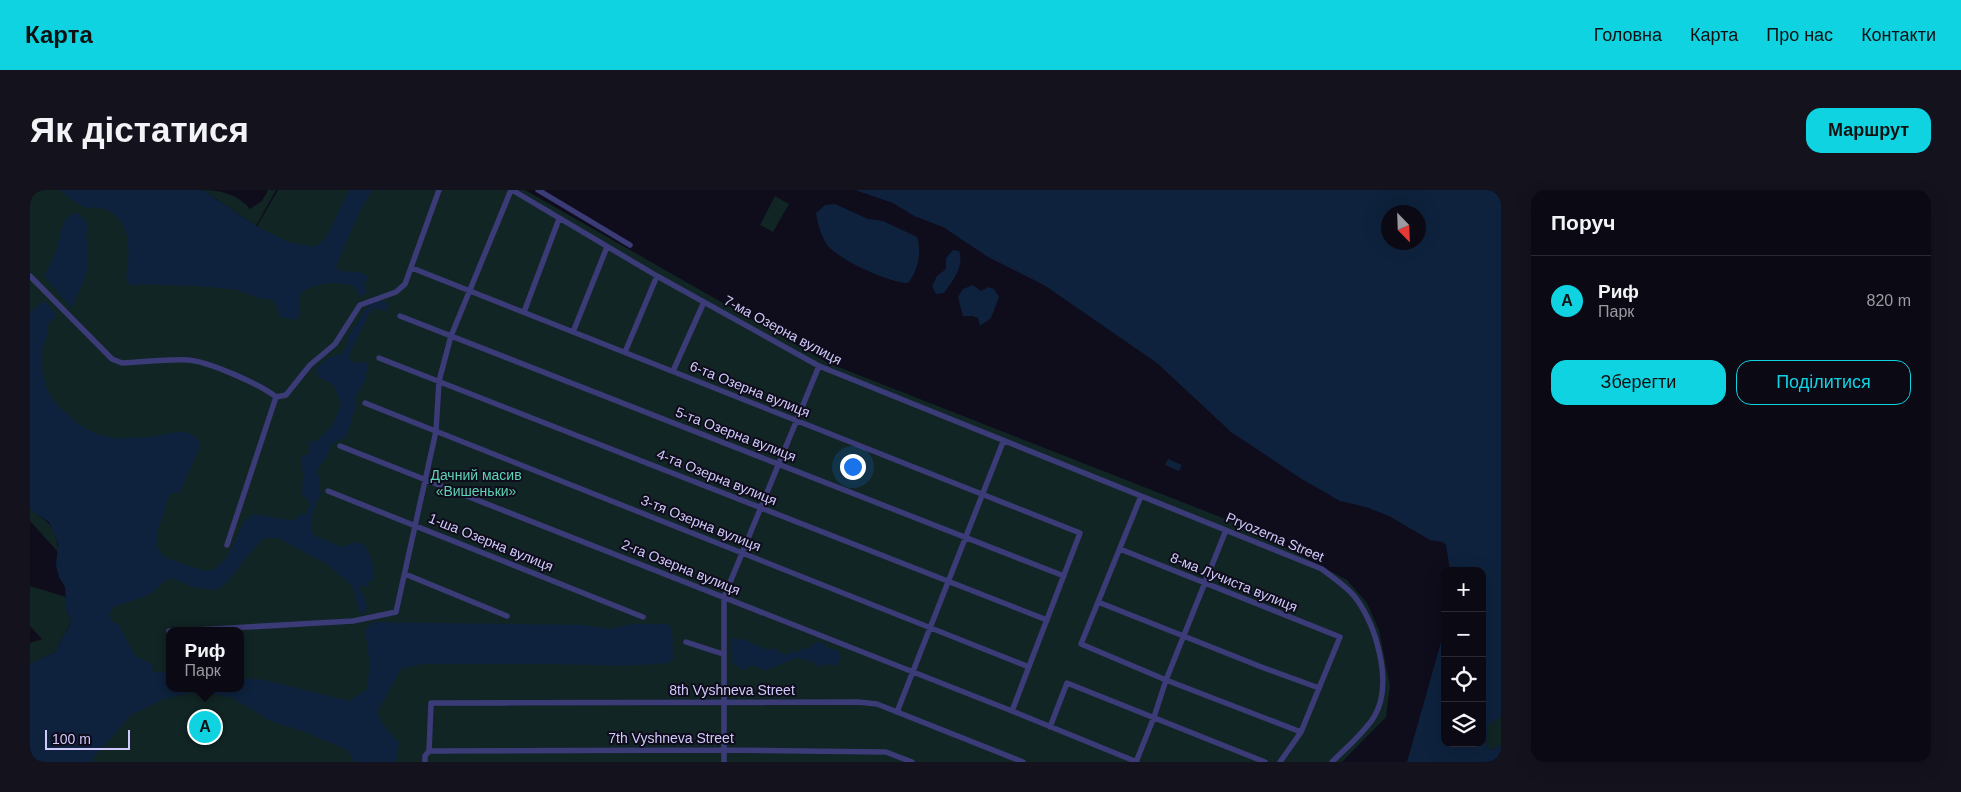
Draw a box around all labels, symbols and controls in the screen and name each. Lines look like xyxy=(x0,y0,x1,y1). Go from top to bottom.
text: Карта xyxy=(25,21,93,48)
text: Головна xyxy=(1594,25,1662,45)
text: Карта xyxy=(1690,25,1738,45)
text: Про нас xyxy=(1766,25,1833,45)
text: Контакти xyxy=(1861,25,1936,45)
button: Маршрут xyxy=(1806,108,1931,153)
text: Як дістатися xyxy=(30,110,249,149)
north arrow xyxy=(1381,205,1426,250)
text: Поруч xyxy=(1551,211,1615,234)
text: Риф xyxy=(1598,281,1639,302)
street label: 7-ма Озерна вулиця xyxy=(721,292,845,368)
text: A xyxy=(1561,292,1573,309)
text: 820 m xyxy=(1867,292,1911,309)
text: Парк xyxy=(1598,303,1634,320)
street label: 6-та Озерна вулиця xyxy=(688,358,812,420)
button: Зберегти xyxy=(1551,360,1726,405)
button: Поділитися xyxy=(1736,360,1911,405)
street label: 5-та Озерна вулиця xyxy=(673,404,799,464)
street label: 4-та Озерна вулиця xyxy=(655,446,779,508)
your location xyxy=(840,454,866,480)
park label: Дачний масив «Вишеньки» xyxy=(430,467,522,499)
street label: 3-тя Озерна вулиця xyxy=(639,492,763,554)
street label: Pryozerna Street xyxy=(1224,509,1327,565)
street label: 1-ша Озерна вулиця xyxy=(426,510,556,574)
street label: 2-га Озерна вулиця xyxy=(619,536,743,598)
street label: 8-ма Лучиста вулиця xyxy=(1168,549,1300,615)
map controls xyxy=(1441,567,1486,747)
button: + xyxy=(1441,567,1486,612)
button: − xyxy=(1441,612,1486,657)
popup xyxy=(166,627,244,692)
text: Риф xyxy=(185,640,225,661)
button: locate xyxy=(1441,657,1486,702)
text: Парк xyxy=(185,662,221,679)
street label: 8th Vyshneva Street xyxy=(669,682,795,698)
button: layers xyxy=(1441,702,1486,747)
pin: A xyxy=(189,708,221,746)
scale bar xyxy=(45,727,130,750)
street label: 7th Vyshneva Street xyxy=(608,730,734,746)
text: 100 m xyxy=(52,731,91,747)

